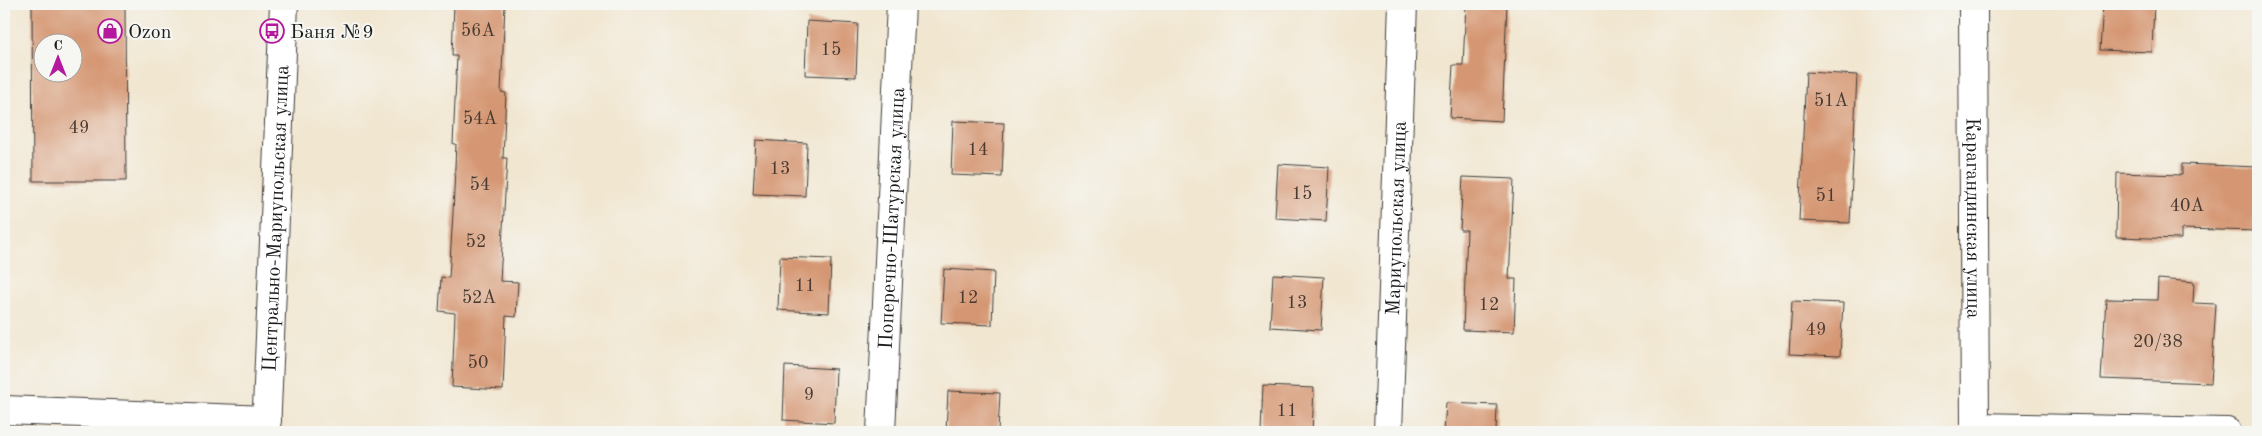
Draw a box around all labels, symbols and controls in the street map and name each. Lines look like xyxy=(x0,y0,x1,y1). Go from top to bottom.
shop icon: Ozon xyxy=(97,18,123,44)
bus stop icon: Баня №9 xyxy=(259,18,285,44)
house number: 56А xyxy=(461,22,496,40)
place label: Ozon xyxy=(128,23,172,43)
place label: Баня №9 xyxy=(290,23,374,43)
north arrow xyxy=(32,32,82,82)
text: С xyxy=(53,39,63,53)
house number: 15 xyxy=(821,41,841,59)
street label: Центрально-Мариупольская улица xyxy=(261,64,293,372)
street label: Поперечно-Шатурская улица xyxy=(877,87,909,350)
house number: 51А xyxy=(1814,92,1849,110)
house number: 54А xyxy=(463,110,498,128)
street label: Карагандинская улица xyxy=(1962,117,1982,319)
house number: 49 xyxy=(69,119,89,137)
street label: Мариупольская улица xyxy=(1384,120,1411,316)
house number: 14 xyxy=(968,141,988,159)
house number: 13 xyxy=(770,160,790,178)
house number: 54 xyxy=(470,176,490,194)
house number: 15 xyxy=(1292,185,1312,203)
house number: 51 xyxy=(1816,187,1836,205)
house number: 40А xyxy=(2170,197,2205,215)
house number: 52 xyxy=(466,233,486,251)
house number: 11 xyxy=(795,277,815,295)
house number: 52А xyxy=(462,289,497,307)
house number: 12 xyxy=(958,289,978,307)
house number: 13 xyxy=(1287,294,1307,312)
house number: 12 xyxy=(1479,296,1499,314)
house number: 49 xyxy=(1806,321,1826,339)
house number: 20/38 xyxy=(2133,333,2183,351)
house number: 50 xyxy=(468,354,488,372)
house number: 9 xyxy=(804,386,814,404)
house number: 11 xyxy=(1277,402,1297,420)

